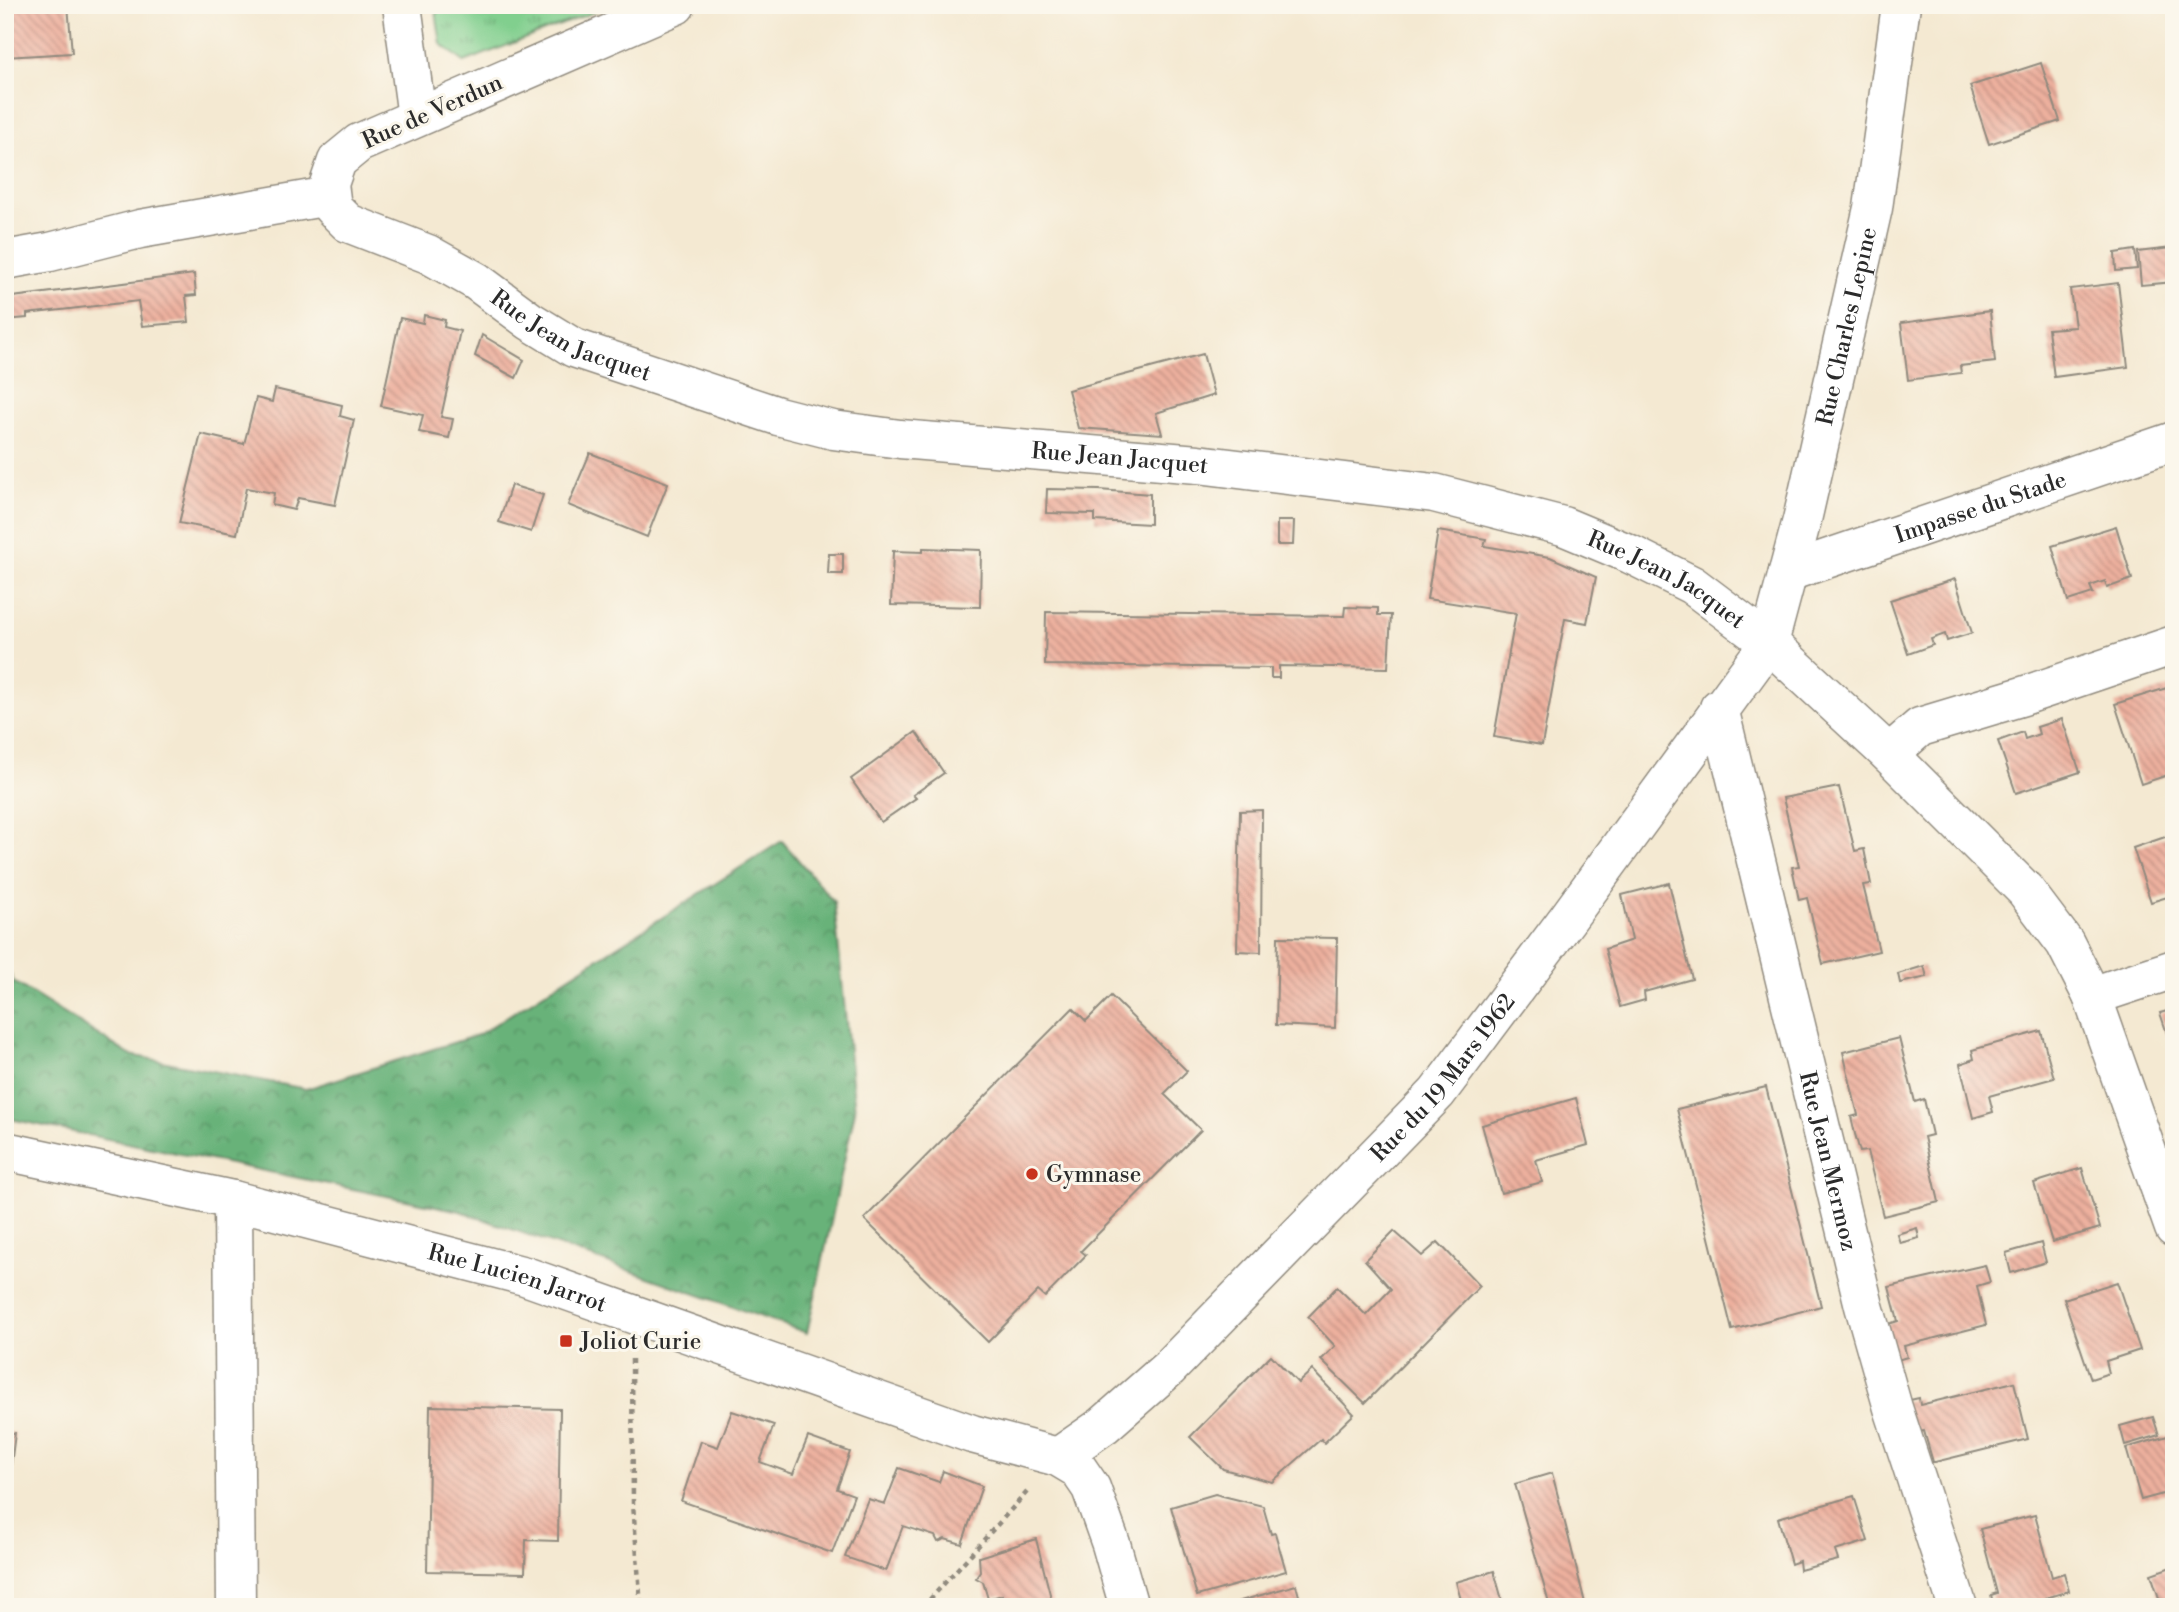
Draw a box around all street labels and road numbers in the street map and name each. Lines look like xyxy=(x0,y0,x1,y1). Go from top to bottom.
street label: Rue de Verdun xyxy=(358,68,507,155)
street label: Rue Charles Lepine xyxy=(1811,224,1883,428)
street label: Rue Jean Jacquet xyxy=(485,284,655,388)
street label: Rue Jean Jacquet xyxy=(1030,437,1210,480)
street label: Impasse du Stade xyxy=(1891,466,2070,550)
street label: Rue Jean Jacquet xyxy=(1583,525,1750,635)
street label: Rue du 19 Mars 1962 xyxy=(1365,988,1522,1168)
street label: Rue Jean Mermoz xyxy=(1793,1069,1863,1254)
street label: Rue Lucien Jarrot xyxy=(425,1238,610,1319)

